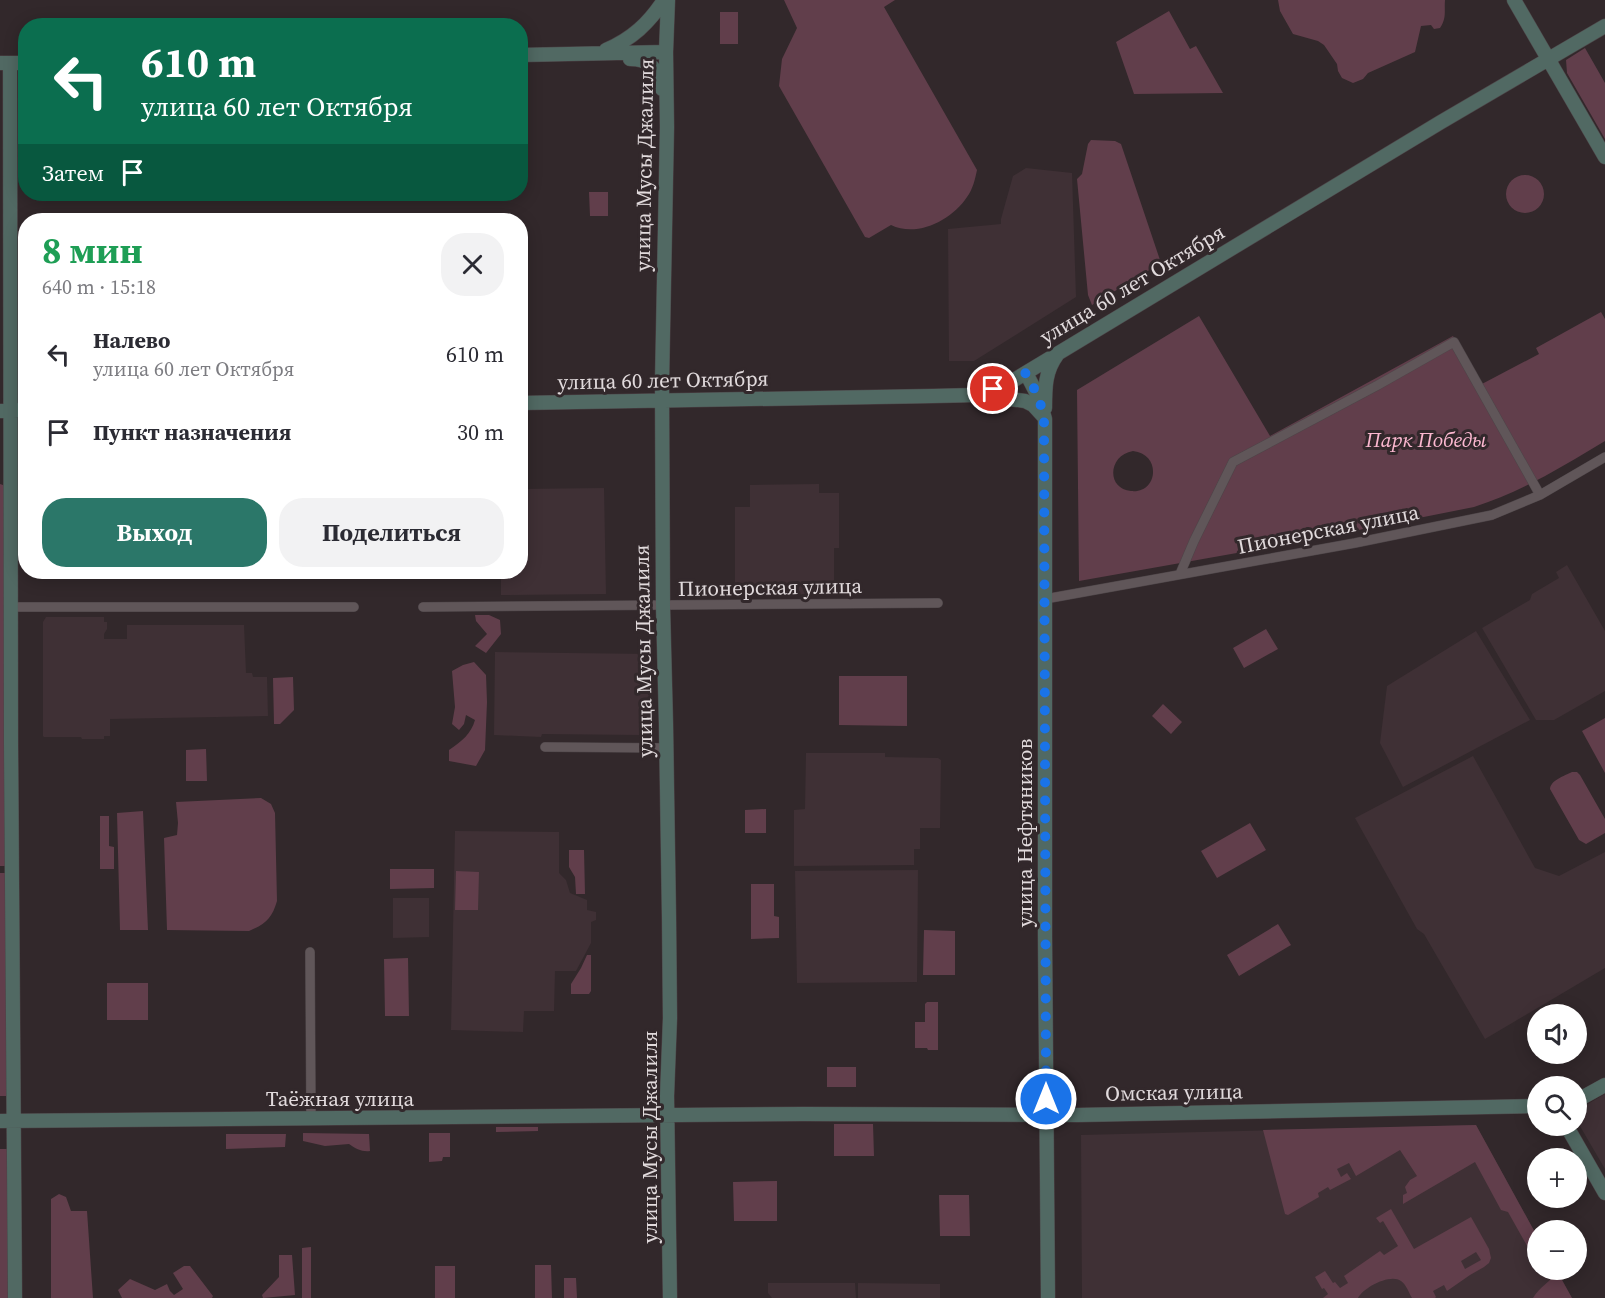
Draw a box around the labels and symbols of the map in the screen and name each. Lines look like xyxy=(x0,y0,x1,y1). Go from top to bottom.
street label: улица Мусы Джалиля xyxy=(628,58,660,272)
street label: улица 60 лет Октября xyxy=(1034,217,1230,351)
pin xyxy=(967,363,1018,414)
street label: улица 60 лет Октября xyxy=(557,364,769,396)
park label: Парк Победы xyxy=(1364,425,1487,454)
street label: Пионерская улица xyxy=(1235,497,1422,561)
street label: улица Мусы Джалиля xyxy=(627,544,659,758)
street label: Пионерская улица xyxy=(678,571,863,603)
street label: улица Нефтяников xyxy=(1010,739,1039,927)
street label: улица Мусы Джалиля xyxy=(635,1030,664,1244)
position arrow xyxy=(1014,1067,1078,1131)
street label: Омская улица xyxy=(1105,1076,1243,1108)
street label: Таёжная улица xyxy=(266,1084,414,1113)

